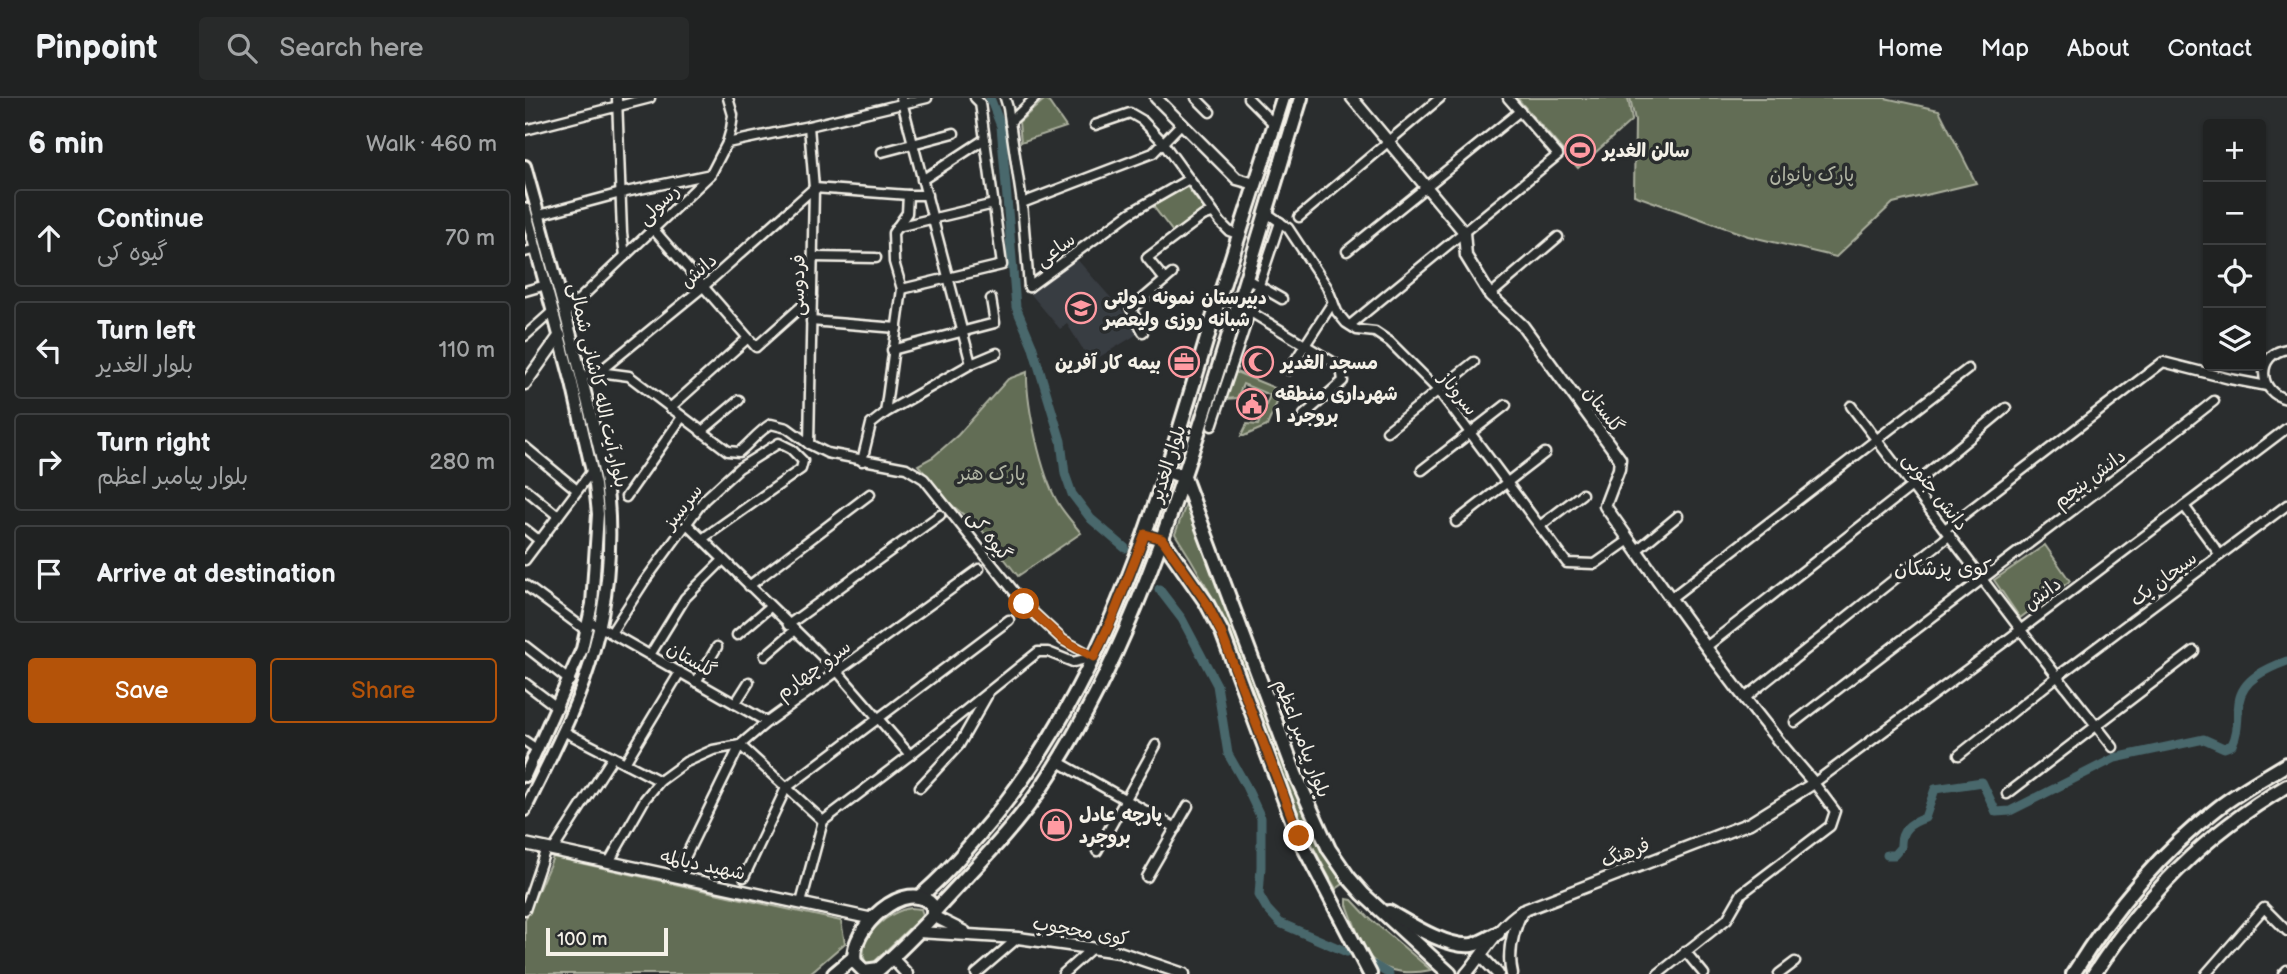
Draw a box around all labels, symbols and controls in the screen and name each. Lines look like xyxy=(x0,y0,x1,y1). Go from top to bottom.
search box xyxy=(199,17,689,80)
text: Pinpoint xyxy=(35,28,157,68)
icon: search xyxy=(223,29,261,67)
text: Search here xyxy=(279,33,423,64)
text: Home xyxy=(1878,34,1943,63)
text: Map xyxy=(1981,34,2029,63)
text: About xyxy=(2067,34,2129,63)
text: Contact xyxy=(2167,34,2252,63)
map controls xyxy=(2203,119,2266,371)
button: + xyxy=(2203,119,2266,182)
text: 6 min xyxy=(28,126,104,162)
text: Walk · 460 m xyxy=(366,130,497,158)
sports icon: سالن الغدیر xyxy=(1563,133,1597,167)
place label: سالن الغدیر xyxy=(1601,140,1689,163)
park label: پارک بانوان xyxy=(1770,164,1854,187)
street label: رسولی xyxy=(633,180,685,230)
button: − xyxy=(2203,182,2266,245)
text: Continue xyxy=(97,204,204,235)
icon: ahead xyxy=(30,219,68,257)
text: 70 m xyxy=(445,224,495,252)
street label: ساعی xyxy=(1032,228,1080,272)
text: گیوه کی xyxy=(97,239,168,267)
button: locate xyxy=(2203,245,2266,308)
street label: دانش xyxy=(676,249,722,293)
street label: فردوسی xyxy=(786,254,811,316)
street label: بلوار آیت الله کاشانی شمالی xyxy=(563,281,632,490)
place label: دبیرستان نمونه دولتی شبانه روزی ولیعصر xyxy=(1102,287,1267,332)
school or university icon: دبیرستان نمونه دولتی شبانه روزی ولیعصر xyxy=(1064,291,1098,325)
button: layers xyxy=(2203,308,2266,371)
text: Turn left xyxy=(97,316,196,347)
icon: left xyxy=(30,331,68,369)
text: 110 m xyxy=(438,336,495,364)
office icon: بیمه کار آفرین xyxy=(1167,345,1201,379)
mosque icon: مسجد الغدیر xyxy=(1241,345,1275,379)
text: بلوار الغدیر xyxy=(97,351,193,379)
place label: بیمه کار آفرین xyxy=(1055,352,1161,375)
place label: مسجد الغدیر xyxy=(1279,352,1378,375)
street label: سروناز xyxy=(1432,366,1482,420)
street label: گلستان xyxy=(1578,382,1628,438)
place label: شهرداری منطقه ۱ بروجرد xyxy=(1275,383,1398,428)
public building icon: شهرداری منطقه ۱ بروجرد xyxy=(1235,387,1269,421)
street label: بلوار الغدیر xyxy=(1145,422,1192,507)
text: Turn right xyxy=(97,428,210,459)
icon: right xyxy=(30,443,68,481)
street label: دانش پنجم xyxy=(2049,445,2132,515)
text: 280 m xyxy=(429,448,495,476)
street label: دانش جنوبی xyxy=(1897,448,1972,536)
text: بلوار پیامبر اعظم xyxy=(97,463,248,491)
park label: پارک هنر xyxy=(957,463,1025,486)
street label: سرسبز xyxy=(657,480,708,536)
street label: گیوه کی xyxy=(962,506,1016,566)
street label: سبحان یک xyxy=(2126,547,2202,612)
icon: arrive xyxy=(30,555,68,593)
district label: کوی پزشکان xyxy=(1894,556,1992,581)
text: Arrive at destination xyxy=(97,559,336,590)
street label: دانش xyxy=(2020,573,2066,616)
route start xyxy=(1008,588,1039,619)
street label: سرو چهارم xyxy=(772,635,857,707)
street label: گلستان xyxy=(662,637,720,684)
button: Save xyxy=(28,658,256,723)
button: Share xyxy=(270,658,497,723)
street label: بلوار پیامبر اعظم xyxy=(1267,676,1335,802)
place label: پارچه عادل بروجرد xyxy=(1079,804,1163,849)
shop icon: پارچه عادل بروجرد xyxy=(1039,808,1073,842)
route end xyxy=(1283,820,1314,851)
street label: فرهنگ xyxy=(1598,834,1653,873)
street label: شهید دیالمه xyxy=(658,845,747,886)
street label: کوی محجوب xyxy=(1031,912,1131,951)
scale bar xyxy=(546,925,669,957)
text: 100 m xyxy=(557,928,608,951)

